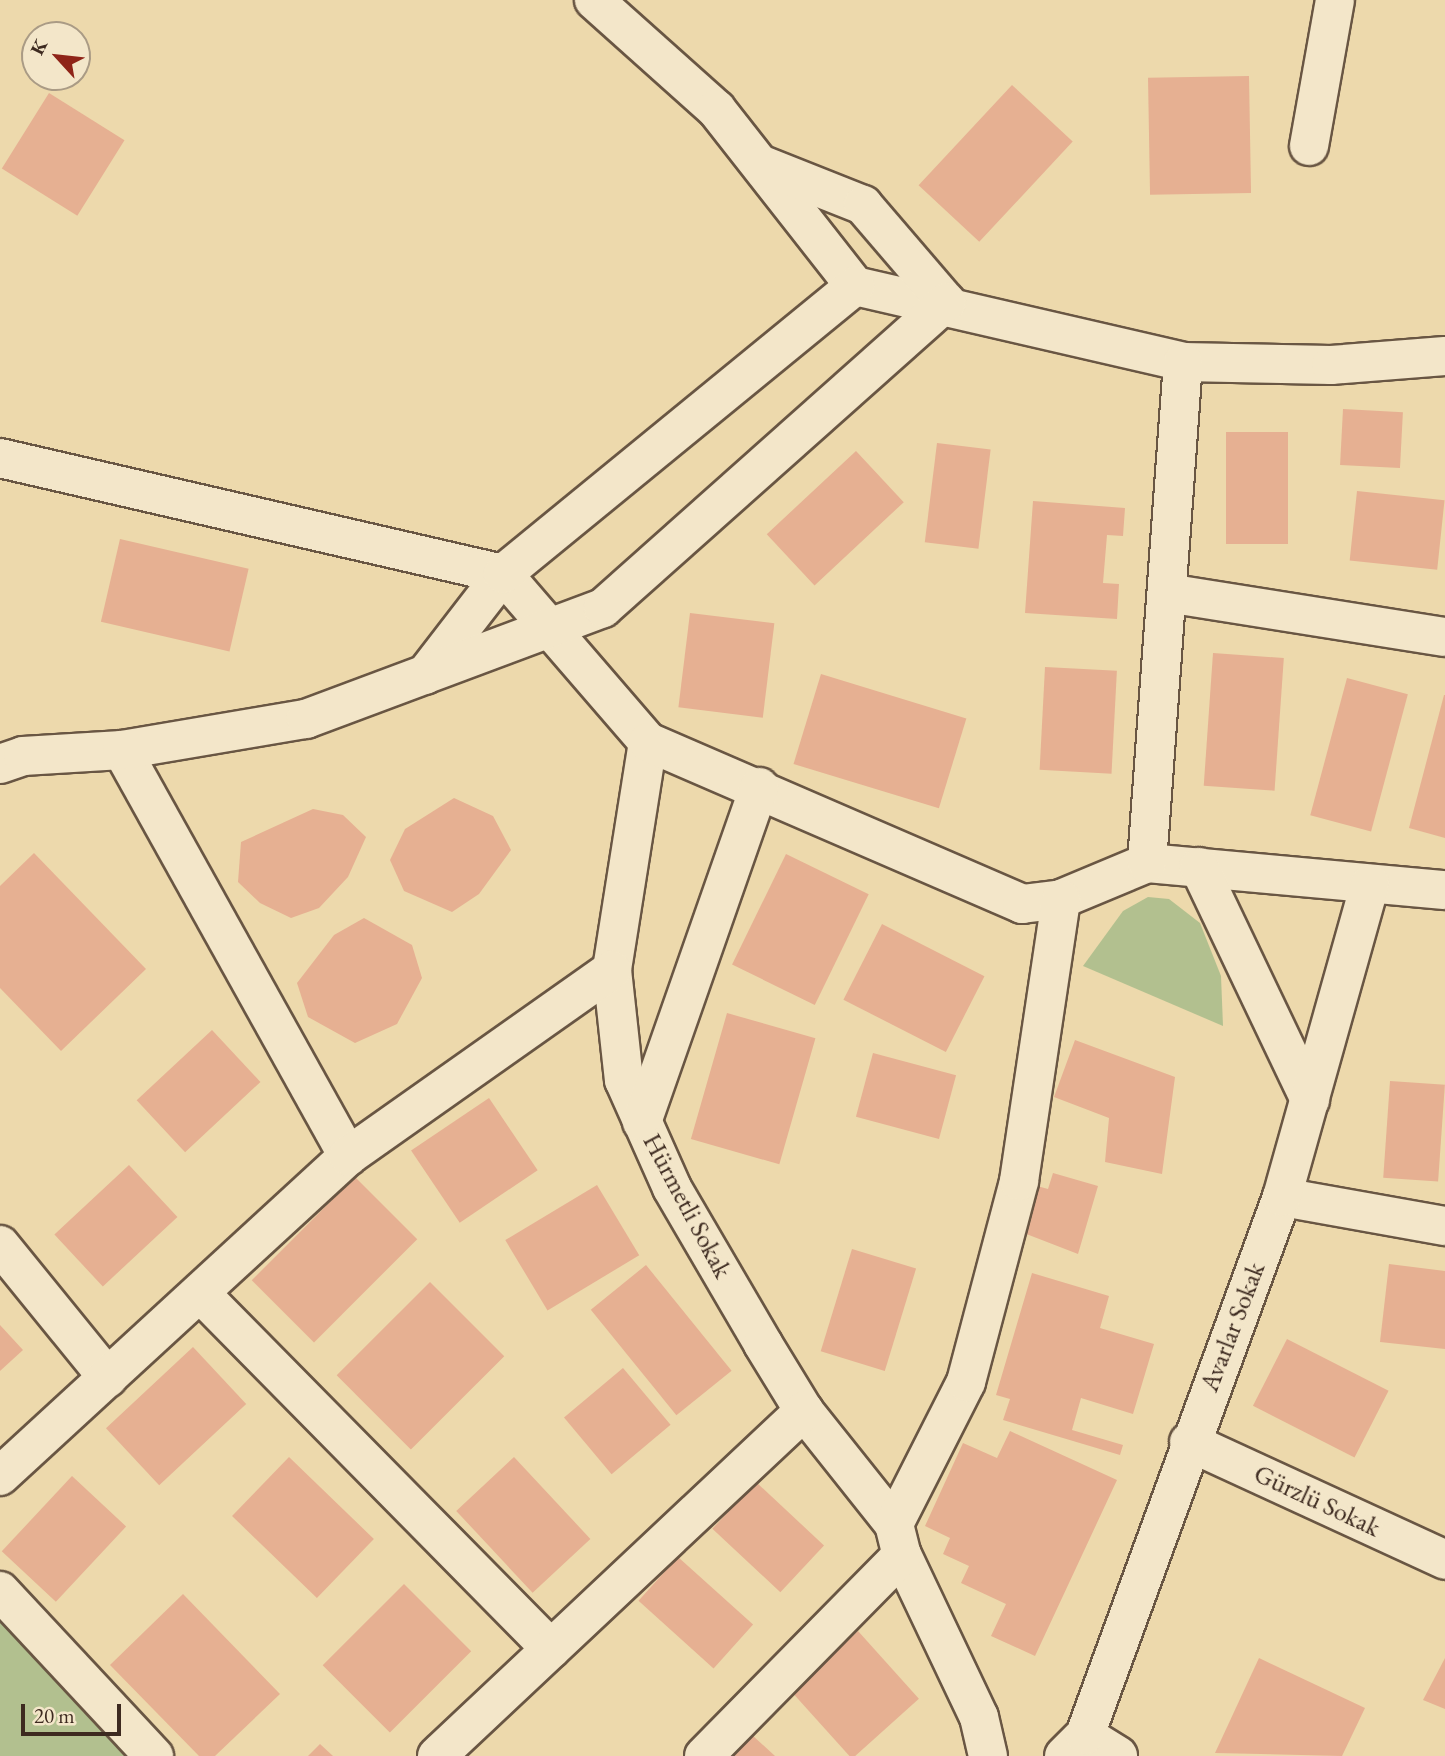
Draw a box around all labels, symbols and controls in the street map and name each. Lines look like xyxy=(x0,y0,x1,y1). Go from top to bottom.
north arrow xyxy=(21,21,91,91)
text: K xyxy=(24,35,53,59)
street label: Hürmetli Sokak xyxy=(636,1128,738,1284)
street label: Avarlar Sokak xyxy=(1194,1258,1272,1396)
street label: Gürzlü Sokak xyxy=(1249,1458,1385,1544)
scale bar xyxy=(24,1690,124,1734)
text: 20 m xyxy=(34,1702,75,1729)

